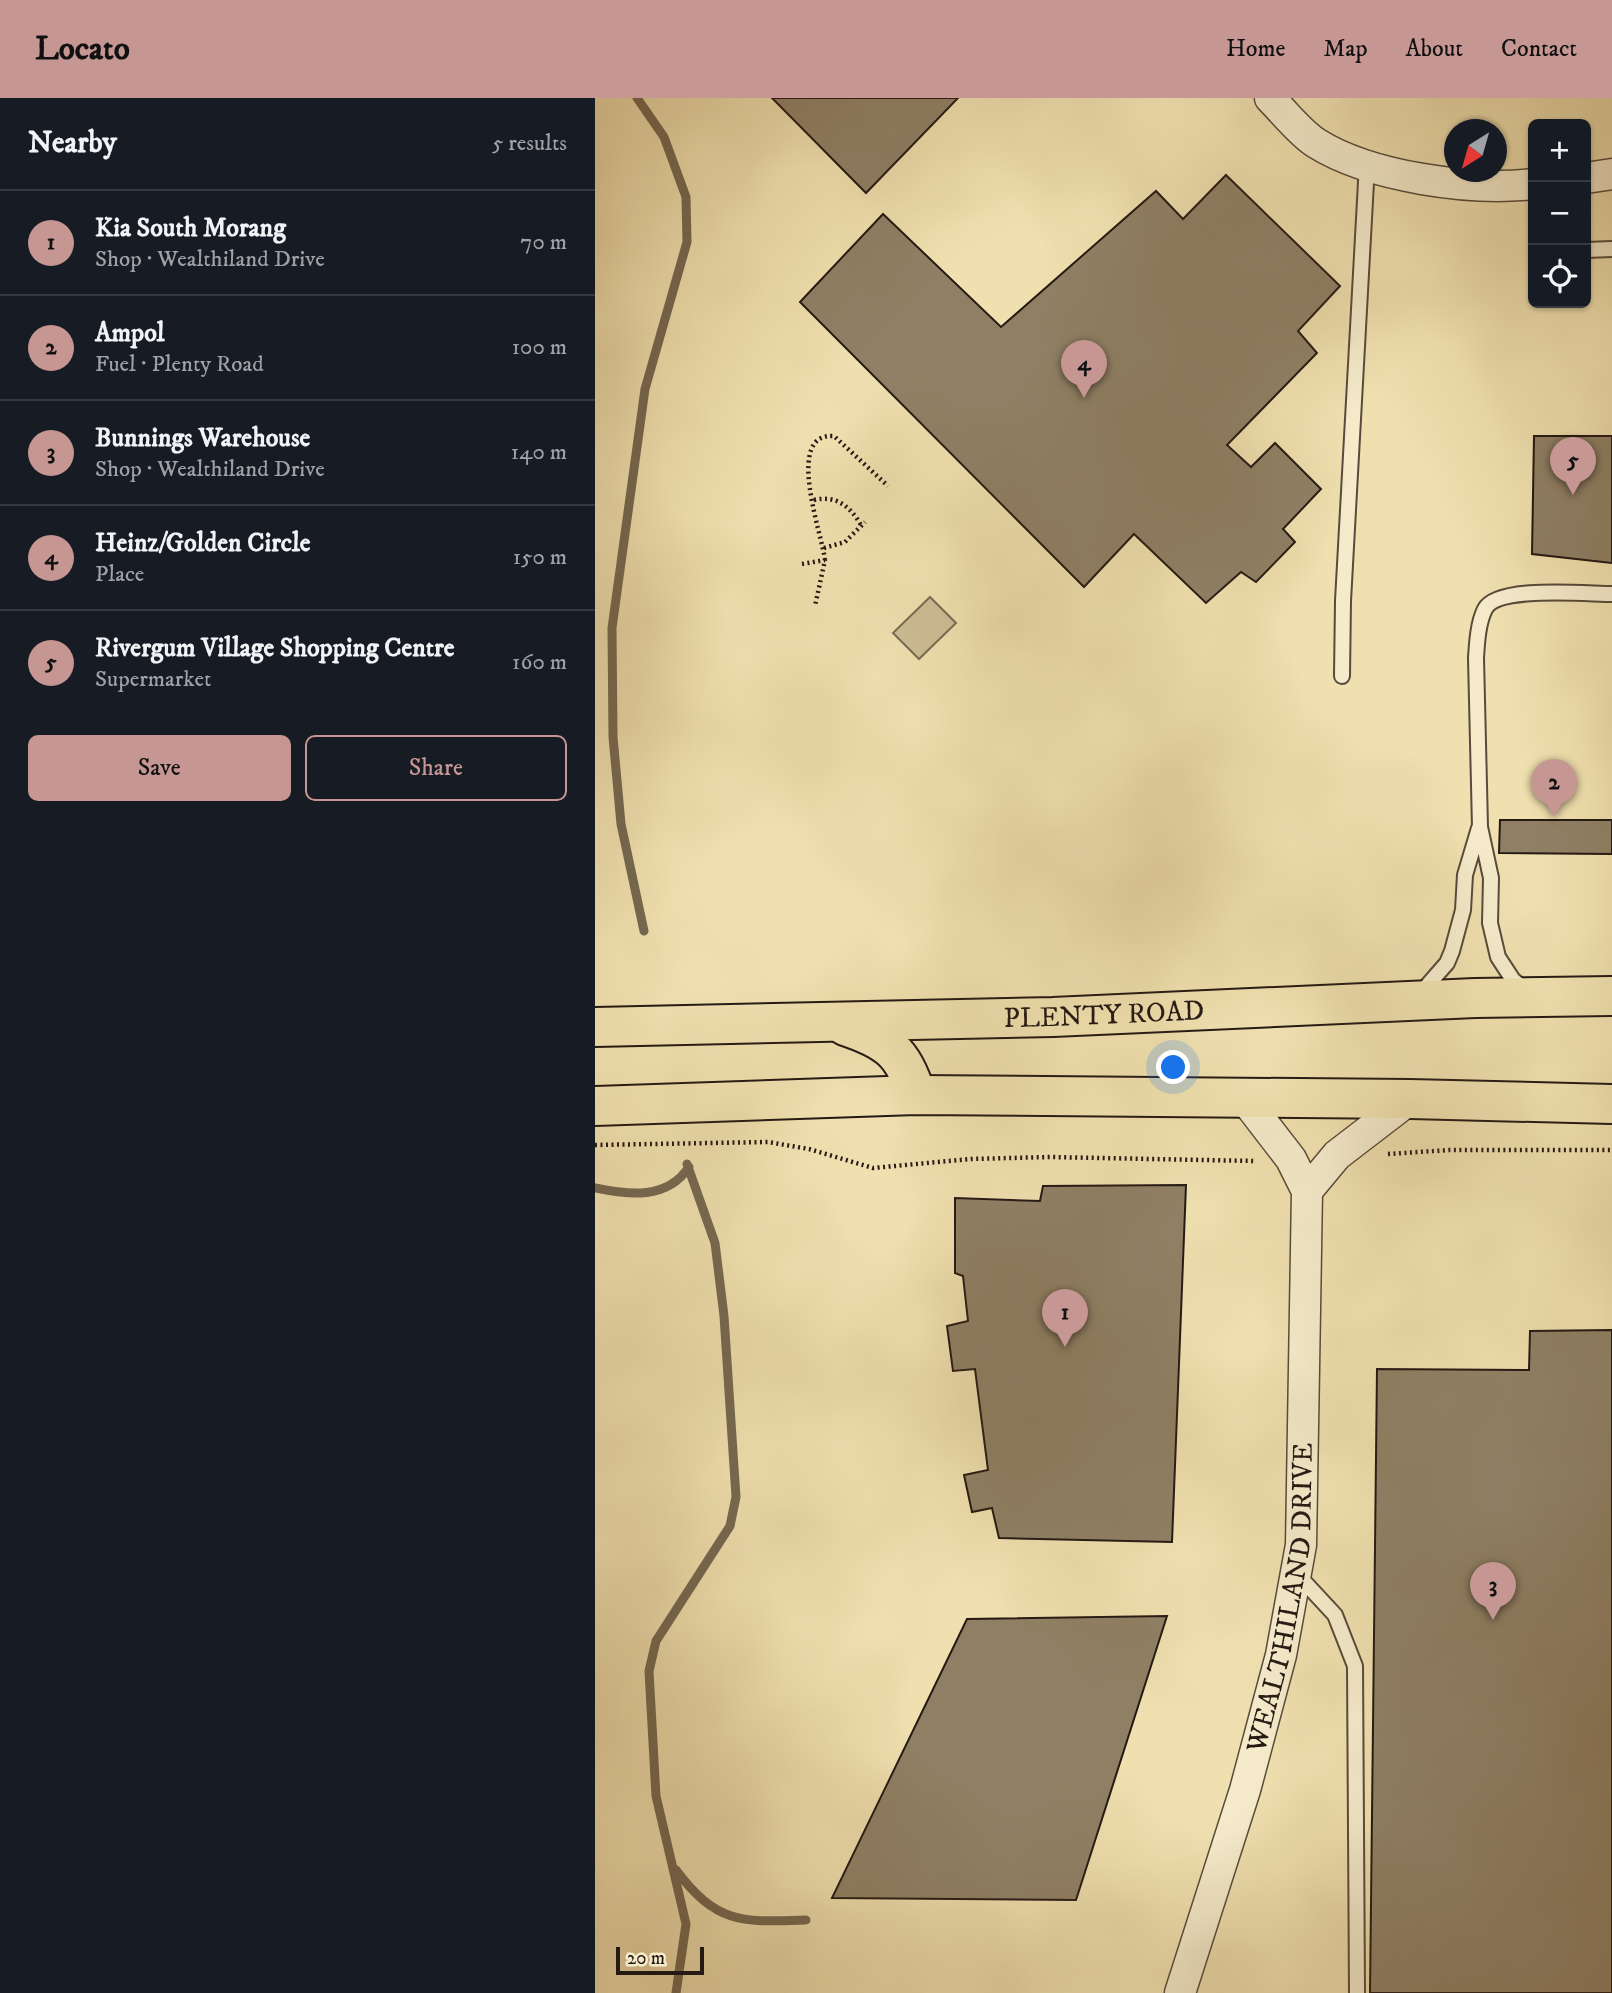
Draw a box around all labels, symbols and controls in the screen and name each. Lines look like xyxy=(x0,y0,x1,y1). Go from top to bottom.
text: Locato xyxy=(35,29,130,70)
text: Home xyxy=(1226,34,1285,64)
text: Map xyxy=(1323,34,1368,64)
text: About xyxy=(1406,34,1463,64)
text: Contact xyxy=(1501,34,1577,64)
north arrow xyxy=(1444,119,1507,182)
map controls xyxy=(1528,119,1591,308)
button: + xyxy=(1528,119,1591,182)
text: Nearby xyxy=(28,125,117,162)
text: 5 results xyxy=(492,129,567,158)
button: − xyxy=(1528,182,1591,245)
text: Kia South Morang xyxy=(95,212,286,245)
text: 1 xyxy=(47,228,55,257)
text: 70 m xyxy=(520,228,567,257)
text: Shop · Wealthiland Drive xyxy=(95,245,325,274)
button: locate xyxy=(1528,245,1591,308)
text: Ampol xyxy=(95,317,165,350)
text: 2 xyxy=(45,333,57,362)
text: 100 m xyxy=(512,333,567,362)
pin: 4 xyxy=(1061,340,1107,398)
text: Fuel · Plenty Road xyxy=(95,350,264,379)
text: Bunnings Warehouse xyxy=(95,422,310,455)
pin: 5 xyxy=(1550,437,1596,495)
text: 3 xyxy=(47,438,55,467)
text: 140 m xyxy=(511,438,567,467)
text: Shop · Wealthiland Drive xyxy=(95,455,325,484)
text: Heinz/Golden Circle xyxy=(95,527,310,560)
text: 4 xyxy=(44,543,58,572)
text: 150 m xyxy=(513,543,567,572)
text: Place xyxy=(95,560,144,589)
text: Rivergum Village Shopping Centre xyxy=(95,632,454,665)
text: 5 xyxy=(45,648,57,677)
text: 160 m xyxy=(512,648,567,677)
text: Supermarket xyxy=(95,665,211,694)
button: Save xyxy=(28,735,291,801)
button: Share xyxy=(305,735,567,801)
pin: 2 xyxy=(1531,759,1577,817)
street label: PLENTY ROAD xyxy=(1003,993,1205,1036)
your location xyxy=(1156,1050,1190,1084)
pin: 1 xyxy=(1042,1289,1088,1347)
street label: WEALTHILAND DRIVE xyxy=(1238,1442,1320,1757)
pin: 3 xyxy=(1470,1562,1516,1620)
scale bar xyxy=(616,1944,703,1976)
text: 20 m xyxy=(627,1947,665,1970)

